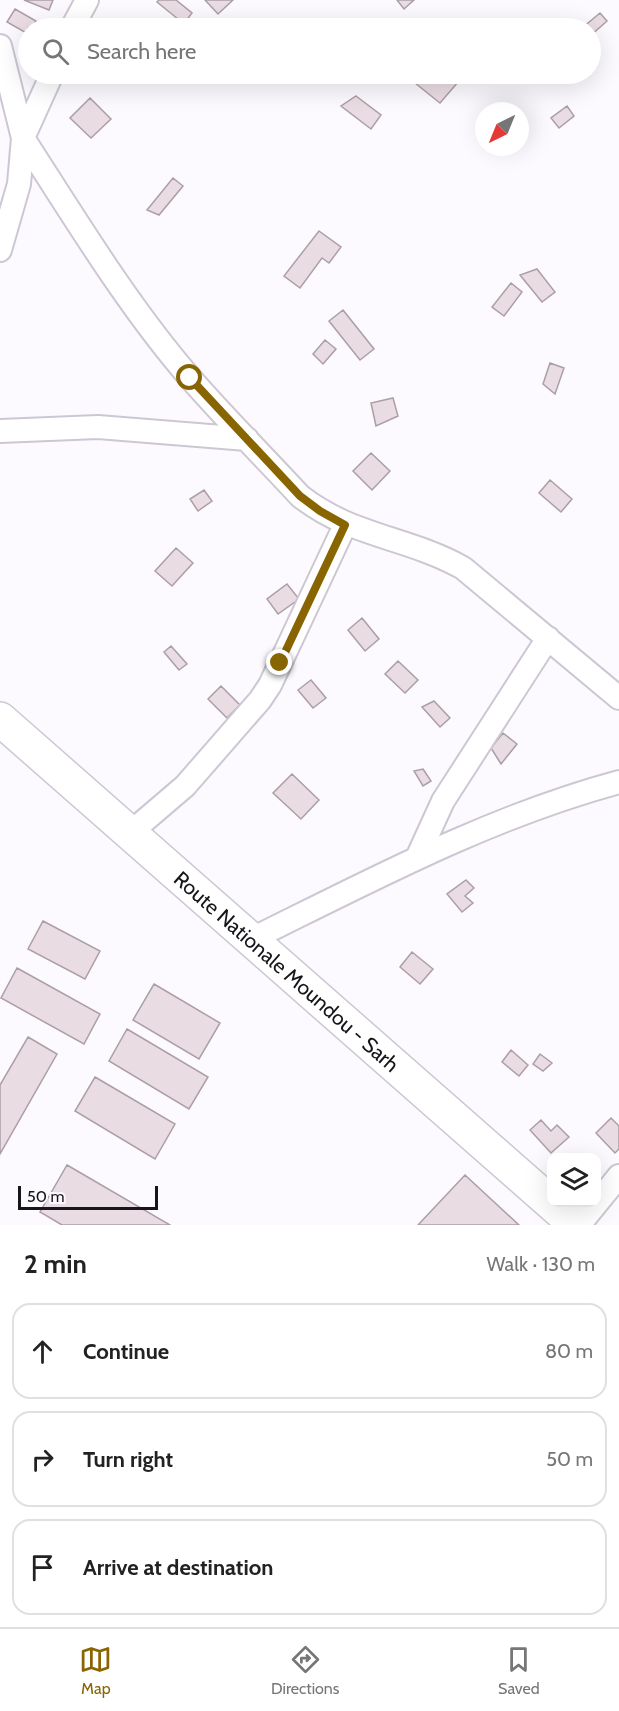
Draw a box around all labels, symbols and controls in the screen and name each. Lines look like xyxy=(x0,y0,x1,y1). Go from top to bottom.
search box xyxy=(18,18,601,84)
icon: search xyxy=(39,35,72,68)
text: Search here xyxy=(87,38,196,65)
north arrow xyxy=(475,102,529,156)
route start xyxy=(176,364,202,390)
route end xyxy=(266,649,292,675)
street label: Route Nationale Moundou - Sarh xyxy=(169,866,405,1077)
map controls xyxy=(547,1153,601,1207)
button: layers xyxy=(547,1153,601,1207)
scale bar xyxy=(18,1183,158,1210)
text: 50 m xyxy=(27,1187,64,1206)
text: 2 min xyxy=(24,1248,87,1280)
text: Walk · 130 m xyxy=(487,1252,595,1276)
icon: ahead xyxy=(26,1335,59,1368)
text: Continue xyxy=(83,1338,169,1365)
text: 80 m xyxy=(545,1339,593,1363)
icon: right xyxy=(26,1443,59,1476)
text: Turn right xyxy=(83,1446,173,1473)
text: 50 m xyxy=(546,1447,593,1471)
icon: arrive xyxy=(26,1551,59,1584)
text: Arrive at destination xyxy=(83,1554,273,1581)
tab: Map xyxy=(79,1643,112,1698)
tab: Directions xyxy=(271,1643,339,1698)
tab: Saved xyxy=(498,1643,540,1698)

